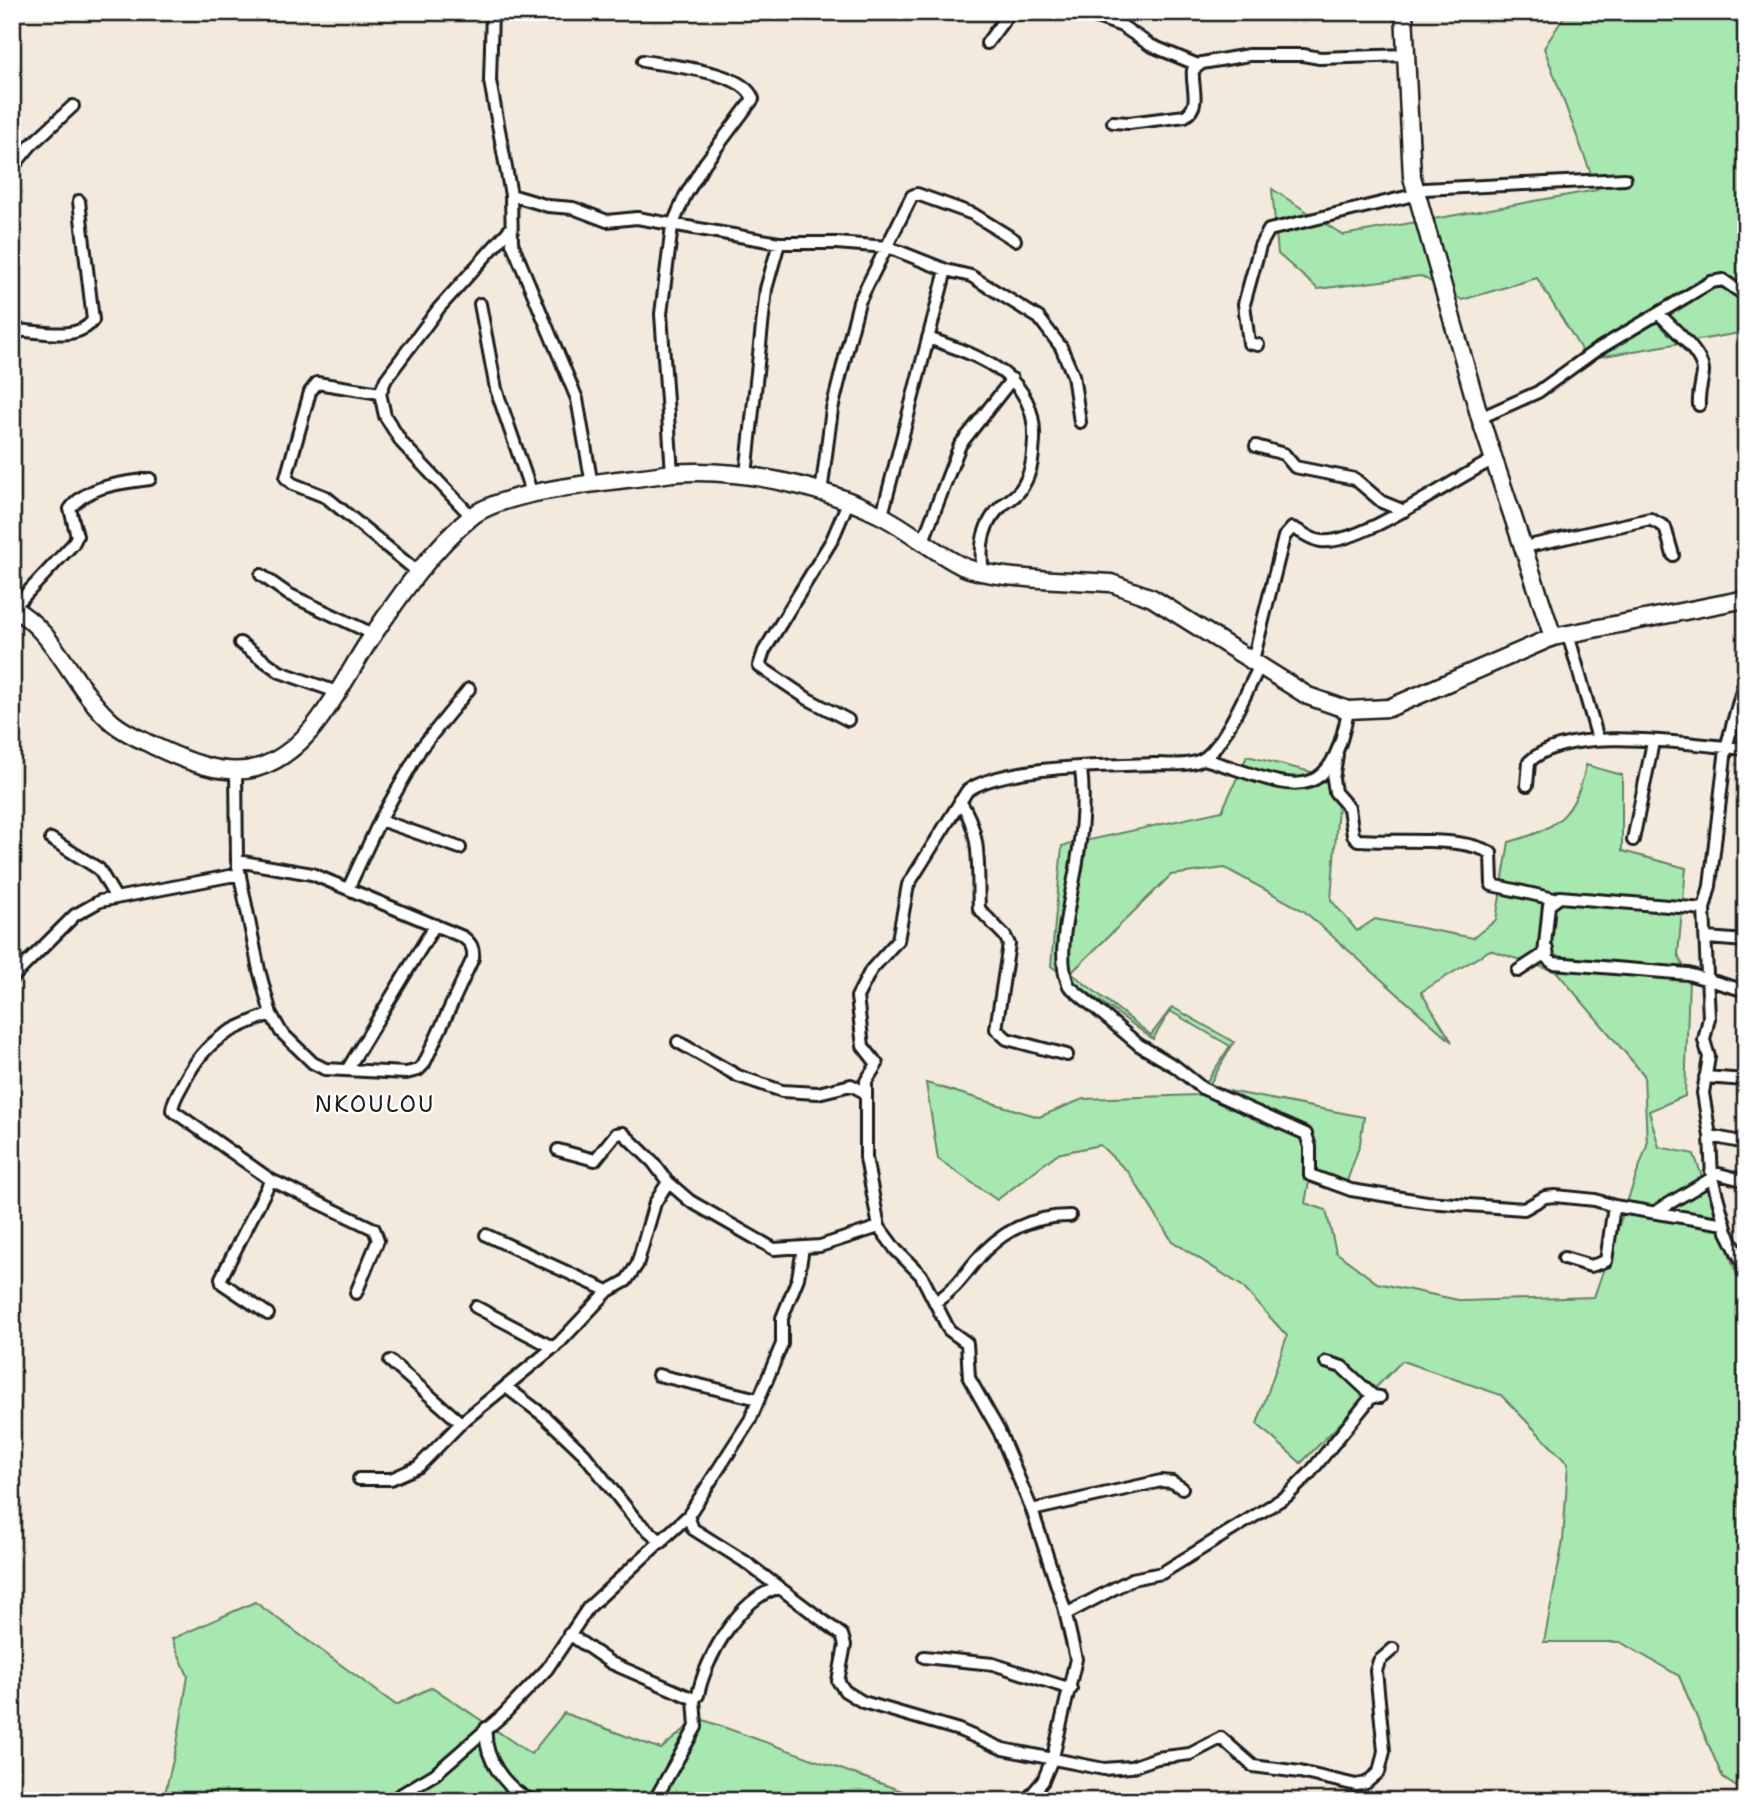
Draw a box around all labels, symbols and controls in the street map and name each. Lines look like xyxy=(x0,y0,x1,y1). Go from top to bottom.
district label: NKOULOU xyxy=(315,1089,435,1119)

